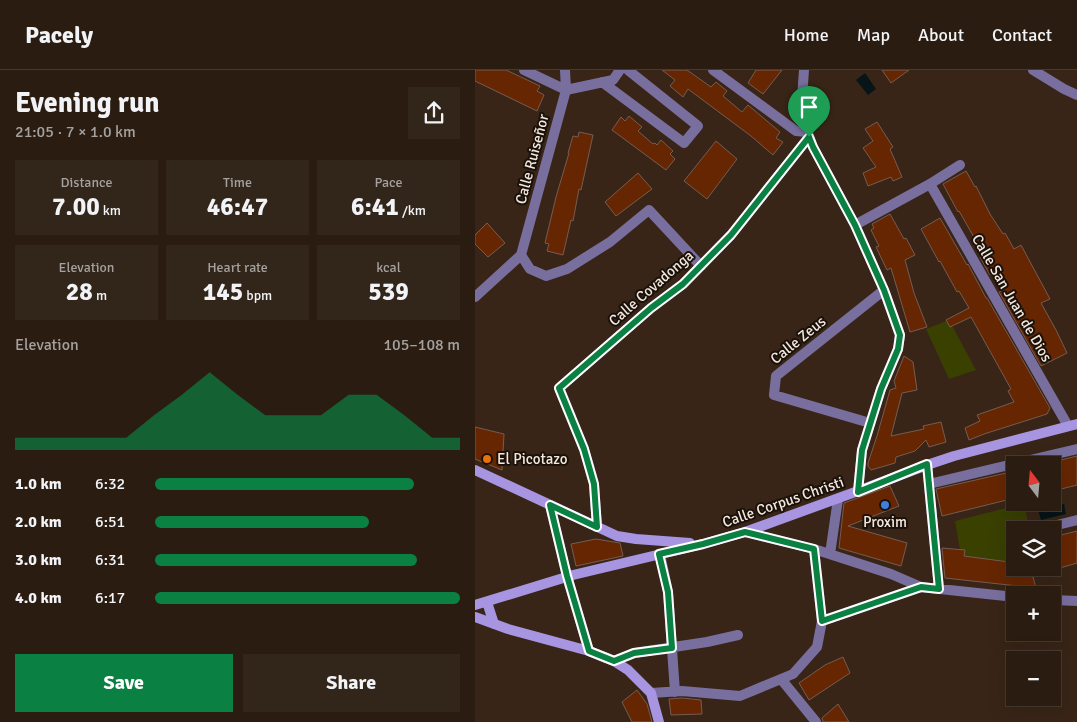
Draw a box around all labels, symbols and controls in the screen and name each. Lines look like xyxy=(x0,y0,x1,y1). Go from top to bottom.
text: Pacely xyxy=(25,20,93,50)
text: Home xyxy=(784,24,829,46)
text: Map xyxy=(857,24,890,46)
text: About xyxy=(918,24,964,46)
text: Contact xyxy=(992,24,1052,46)
text: Evening run xyxy=(15,86,160,120)
pin xyxy=(788,86,830,137)
button: share xyxy=(408,87,460,139)
icon: arrive xyxy=(795,93,823,121)
street label: Calle Ruiseñor xyxy=(511,112,553,206)
text: 21:05 · 7 × 1.0 km xyxy=(15,122,136,142)
text: Distance xyxy=(60,174,113,191)
text: Time xyxy=(223,174,252,191)
text: Pace xyxy=(374,174,403,191)
text: 7.00 xyxy=(52,191,100,222)
text: 46:47 xyxy=(207,191,268,222)
text: 6:41 xyxy=(351,191,399,222)
text: km xyxy=(100,202,121,219)
text: /km xyxy=(399,202,426,219)
street label: Calle San Juan de Dios xyxy=(968,231,1056,365)
street label: Calle Covadonga xyxy=(605,246,697,330)
text: Elevation xyxy=(59,259,114,276)
text: Heart rate xyxy=(207,259,268,276)
text: kcal xyxy=(376,259,401,276)
text: 28 xyxy=(66,276,93,307)
text: 145 xyxy=(203,276,243,307)
text: 539 xyxy=(368,276,409,307)
text: m xyxy=(93,287,107,304)
text: bpm xyxy=(243,287,272,304)
street label: Calle Zeus xyxy=(767,312,830,368)
text: Elevation xyxy=(15,335,79,355)
text: 105–108 m xyxy=(383,335,460,355)
place label: El Picotazo xyxy=(497,450,568,468)
marker: El Picotazo xyxy=(481,453,493,465)
north arrow xyxy=(1006,456,1061,511)
map controls xyxy=(1006,456,1061,706)
street label: Calle Corpus Christi xyxy=(720,473,846,531)
text: 1.0 km xyxy=(15,474,62,494)
text: 6:32 xyxy=(95,474,125,494)
marker: Proxim xyxy=(879,499,891,511)
text: 2.0 km xyxy=(15,512,62,532)
text: 6:51 xyxy=(95,512,125,532)
place label: Proxim xyxy=(863,513,907,531)
button: layers xyxy=(1006,521,1061,576)
text: 3.0 km xyxy=(15,550,62,570)
text: 6:31 xyxy=(95,550,125,570)
button: + xyxy=(1006,586,1061,641)
text: 4.0 km xyxy=(15,588,62,608)
text: 6:17 xyxy=(95,588,125,608)
button: − xyxy=(1006,651,1061,706)
button: Save xyxy=(15,654,233,712)
button: Share xyxy=(243,654,460,712)

